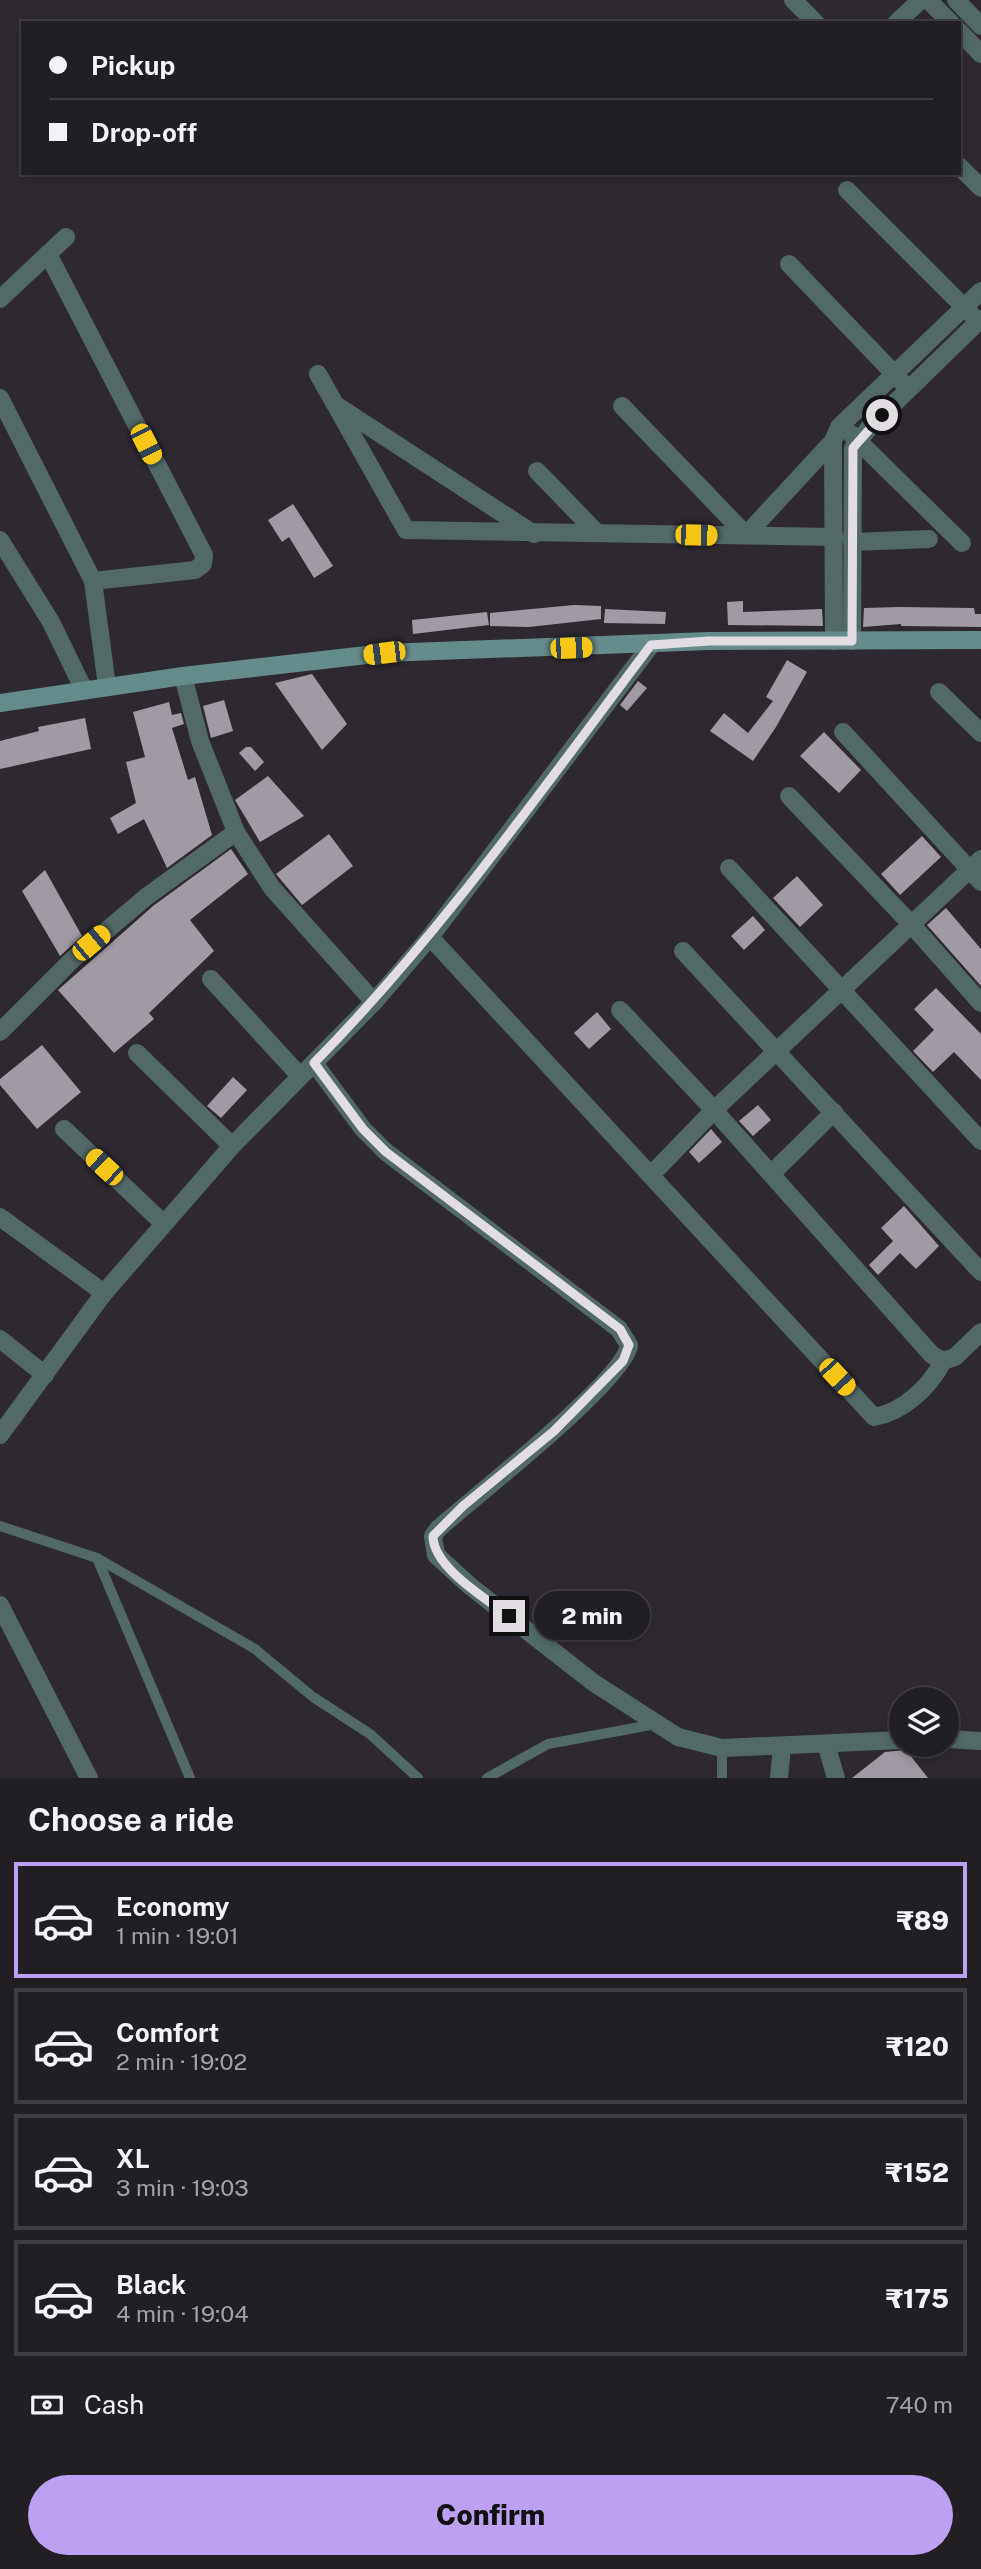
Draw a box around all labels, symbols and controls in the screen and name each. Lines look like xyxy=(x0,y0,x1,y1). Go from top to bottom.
text: Pickup xyxy=(91,50,175,81)
text: Drop-off xyxy=(91,117,197,148)
route start xyxy=(866,399,898,431)
car xyxy=(128,421,165,467)
car xyxy=(675,524,718,546)
car xyxy=(550,637,593,659)
car xyxy=(362,640,407,666)
car xyxy=(69,921,114,965)
car xyxy=(82,1145,127,1189)
car xyxy=(815,1354,860,1400)
callout: 2 min xyxy=(534,1592,649,1640)
route end xyxy=(493,1600,525,1632)
text: 2 min xyxy=(561,1602,623,1629)
map controls xyxy=(889,1687,959,1757)
button: layers xyxy=(889,1687,959,1757)
text: Choose a ride xyxy=(28,1801,234,1838)
icon: car xyxy=(32,1889,95,1952)
text: Economy xyxy=(116,1891,229,1922)
text: ₹89 xyxy=(896,1905,949,1936)
text: 1 min · 19:01 xyxy=(116,1922,239,1949)
icon: car xyxy=(32,2015,95,2078)
text: Comfort xyxy=(116,2017,219,2048)
text: ₹120 xyxy=(886,2031,949,2062)
text: 2 min · 19:02 xyxy=(116,2048,247,2075)
icon: car xyxy=(32,2141,95,2204)
text: XL xyxy=(116,2143,150,2174)
text: ₹152 xyxy=(885,2157,949,2188)
text: 3 min · 19:03 xyxy=(116,2174,249,2201)
icon: car xyxy=(32,2267,95,2330)
text: Black xyxy=(116,2269,186,2300)
text: ₹175 xyxy=(886,2283,949,2314)
text: 4 min · 19:04 xyxy=(116,2300,249,2327)
icon: cash xyxy=(28,2386,66,2424)
text: Cash xyxy=(84,2389,144,2420)
text: 740 m xyxy=(886,2391,953,2418)
button: Confirm xyxy=(28,2475,953,2555)

